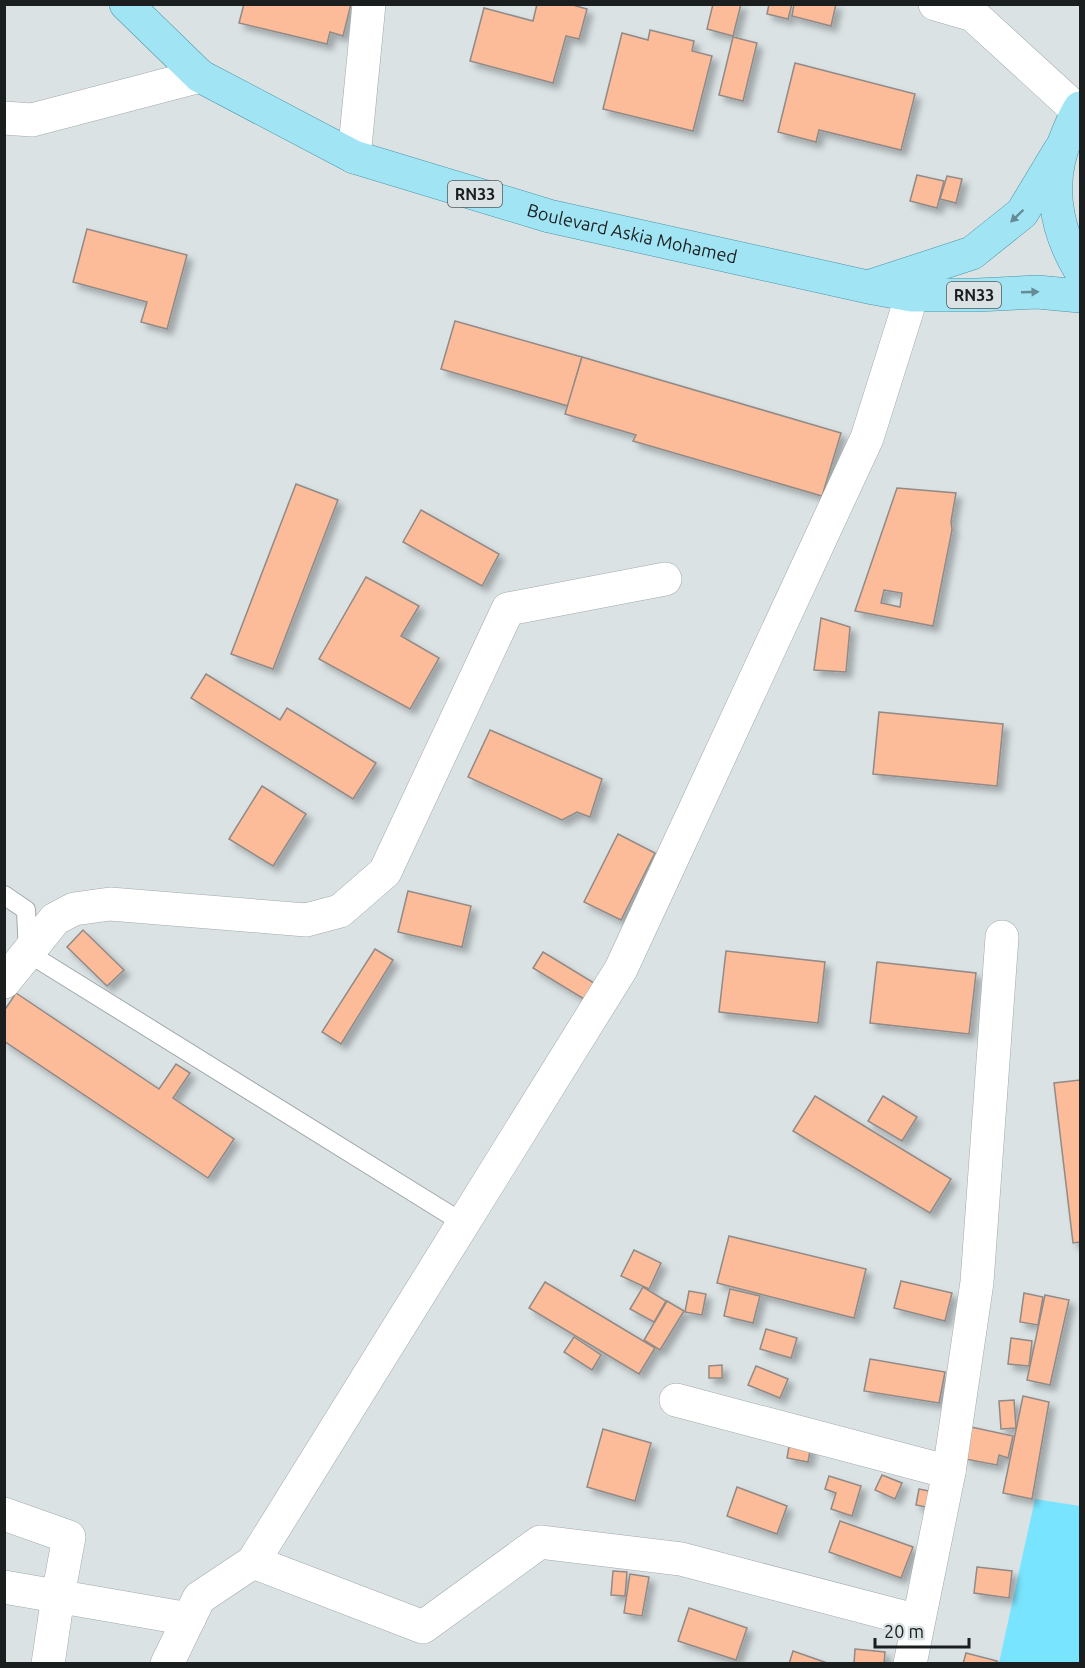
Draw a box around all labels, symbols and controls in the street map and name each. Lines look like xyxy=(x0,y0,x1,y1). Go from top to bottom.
road number: RN33 xyxy=(448,181,502,207)
street label: Boulevard Askia Mohamed xyxy=(525,199,739,267)
one-way arrow xyxy=(1009,209,1024,223)
road number: RN33 xyxy=(947,282,1001,308)
one-way arrow xyxy=(1021,288,1040,297)
scale bar xyxy=(875,1611,970,1649)
text: 20 m xyxy=(884,1621,924,1641)

